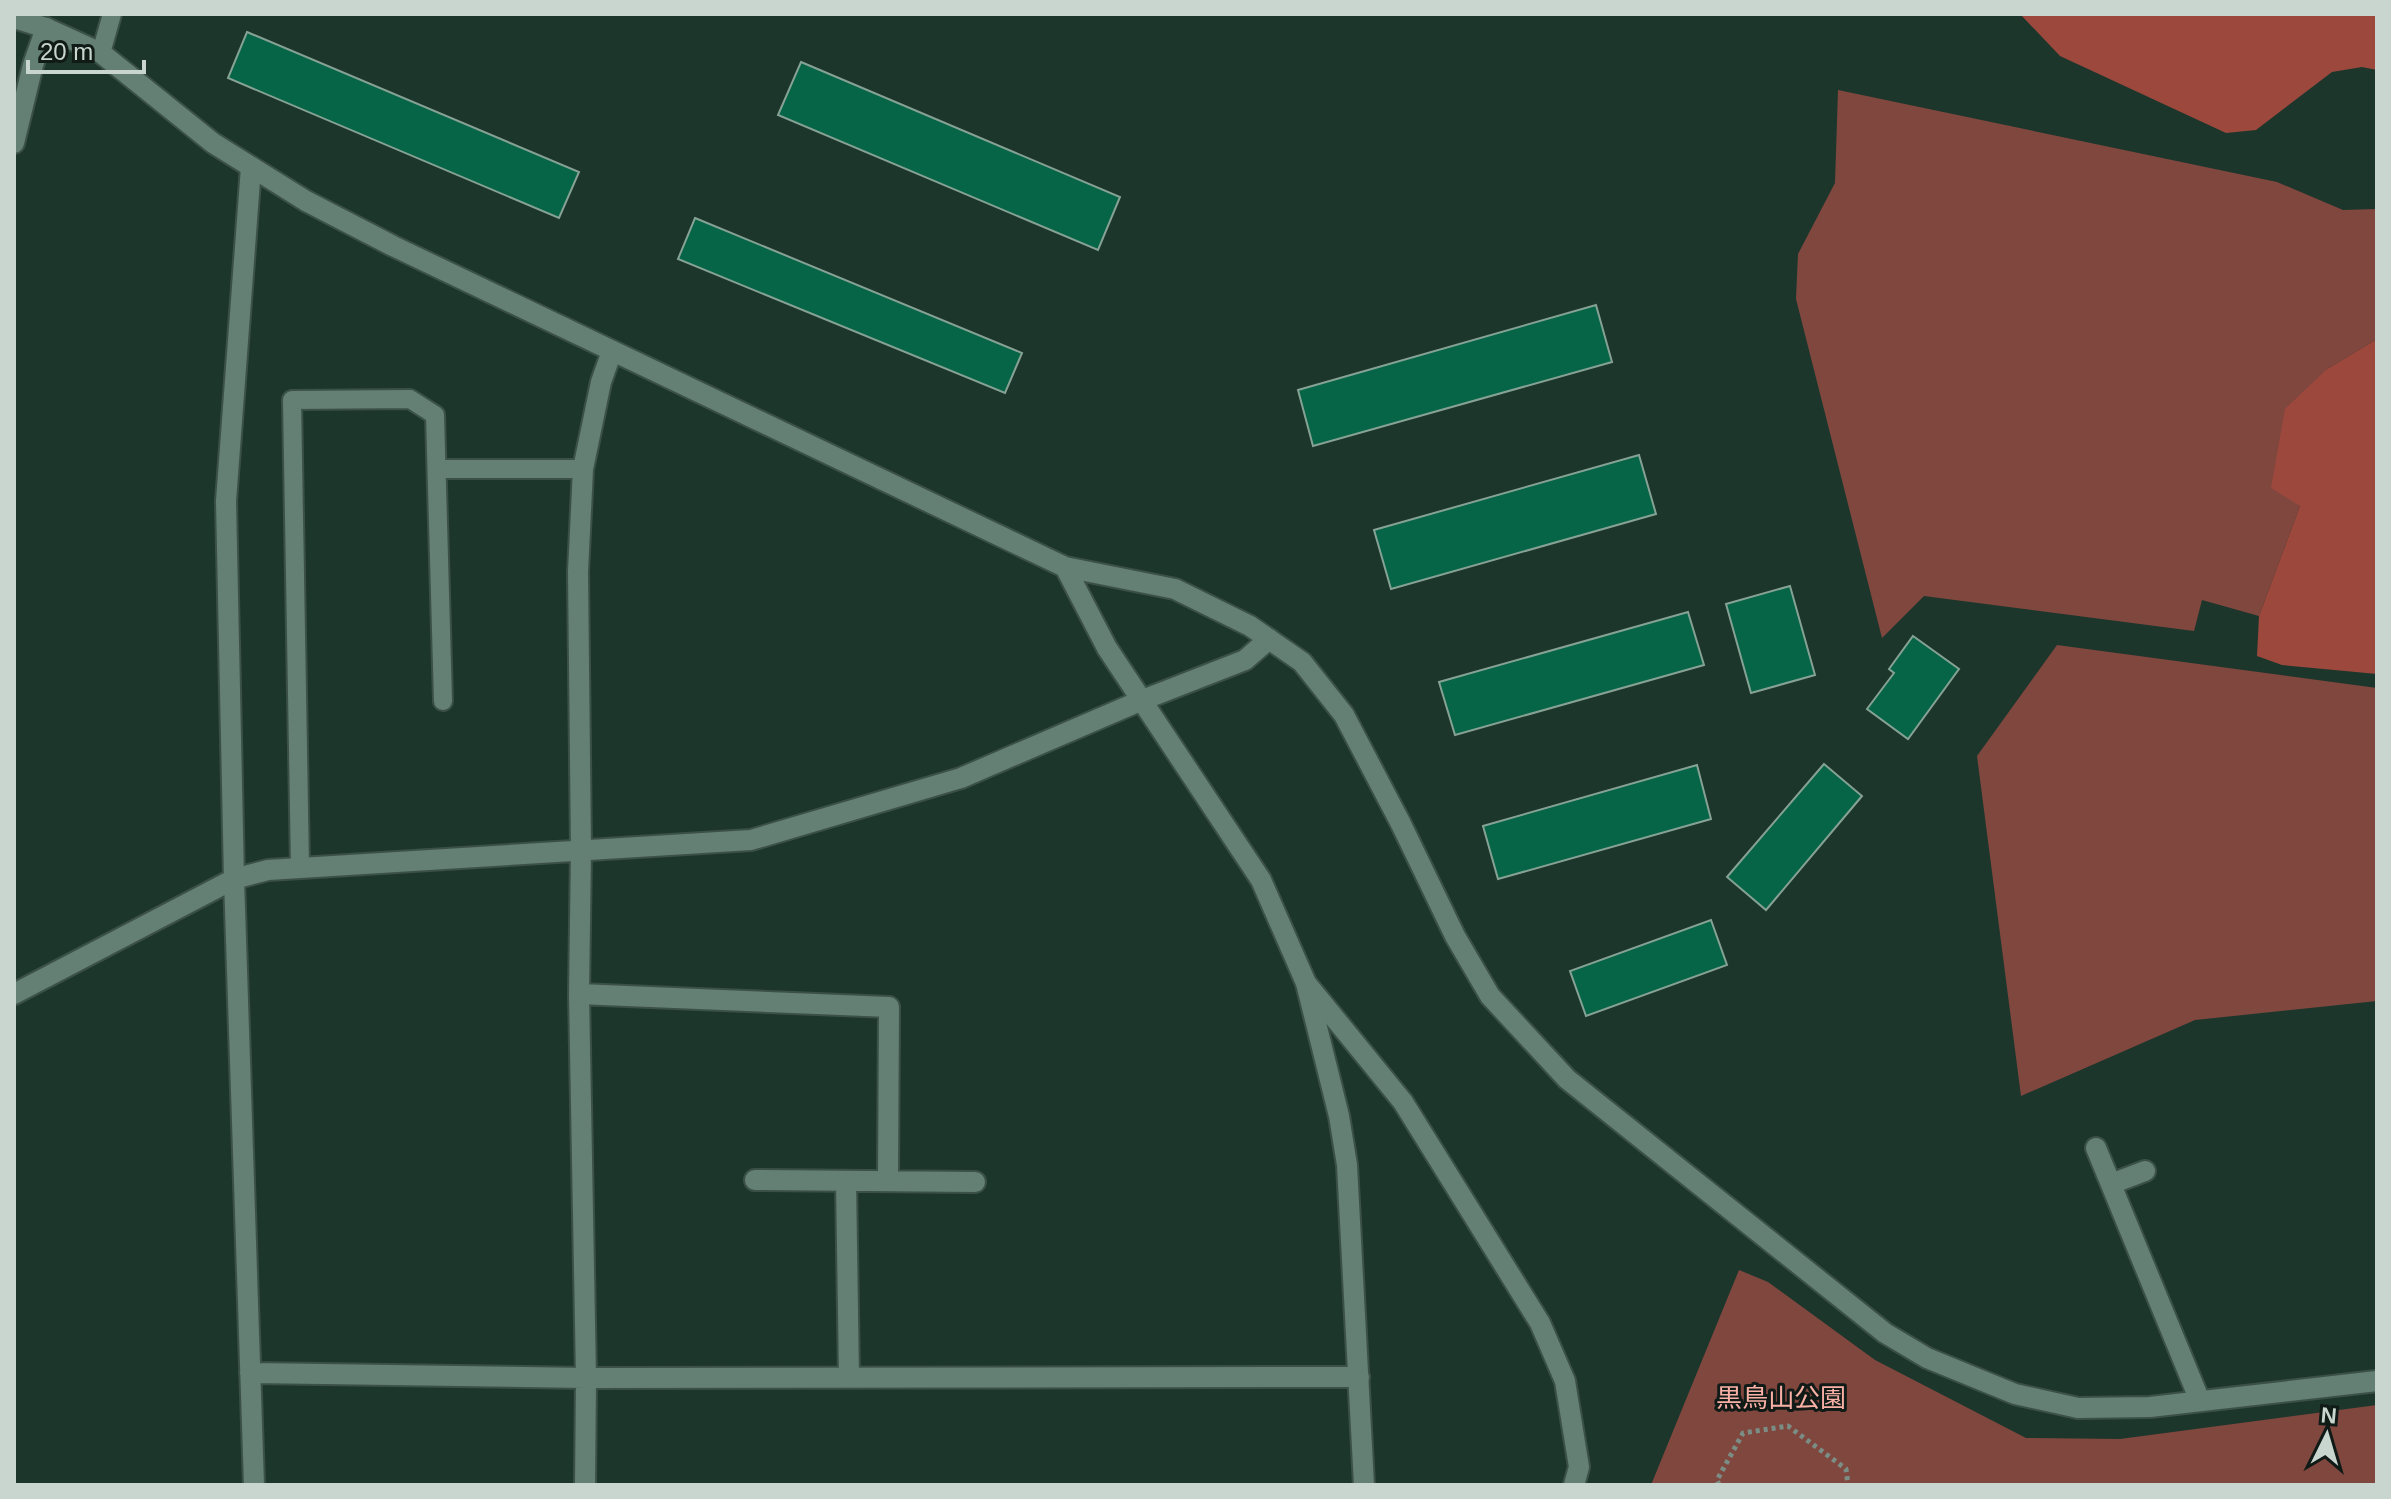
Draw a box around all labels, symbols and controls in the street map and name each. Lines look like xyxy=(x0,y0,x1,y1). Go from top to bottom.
scale bar xyxy=(28,24,144,74)
text: 20 m xyxy=(40,38,93,65)
park label: 黒鳥山公園 xyxy=(1716,1383,1846,1413)
north arrow xyxy=(2287,1395,2367,1475)
text: N xyxy=(2320,1402,2338,1429)

